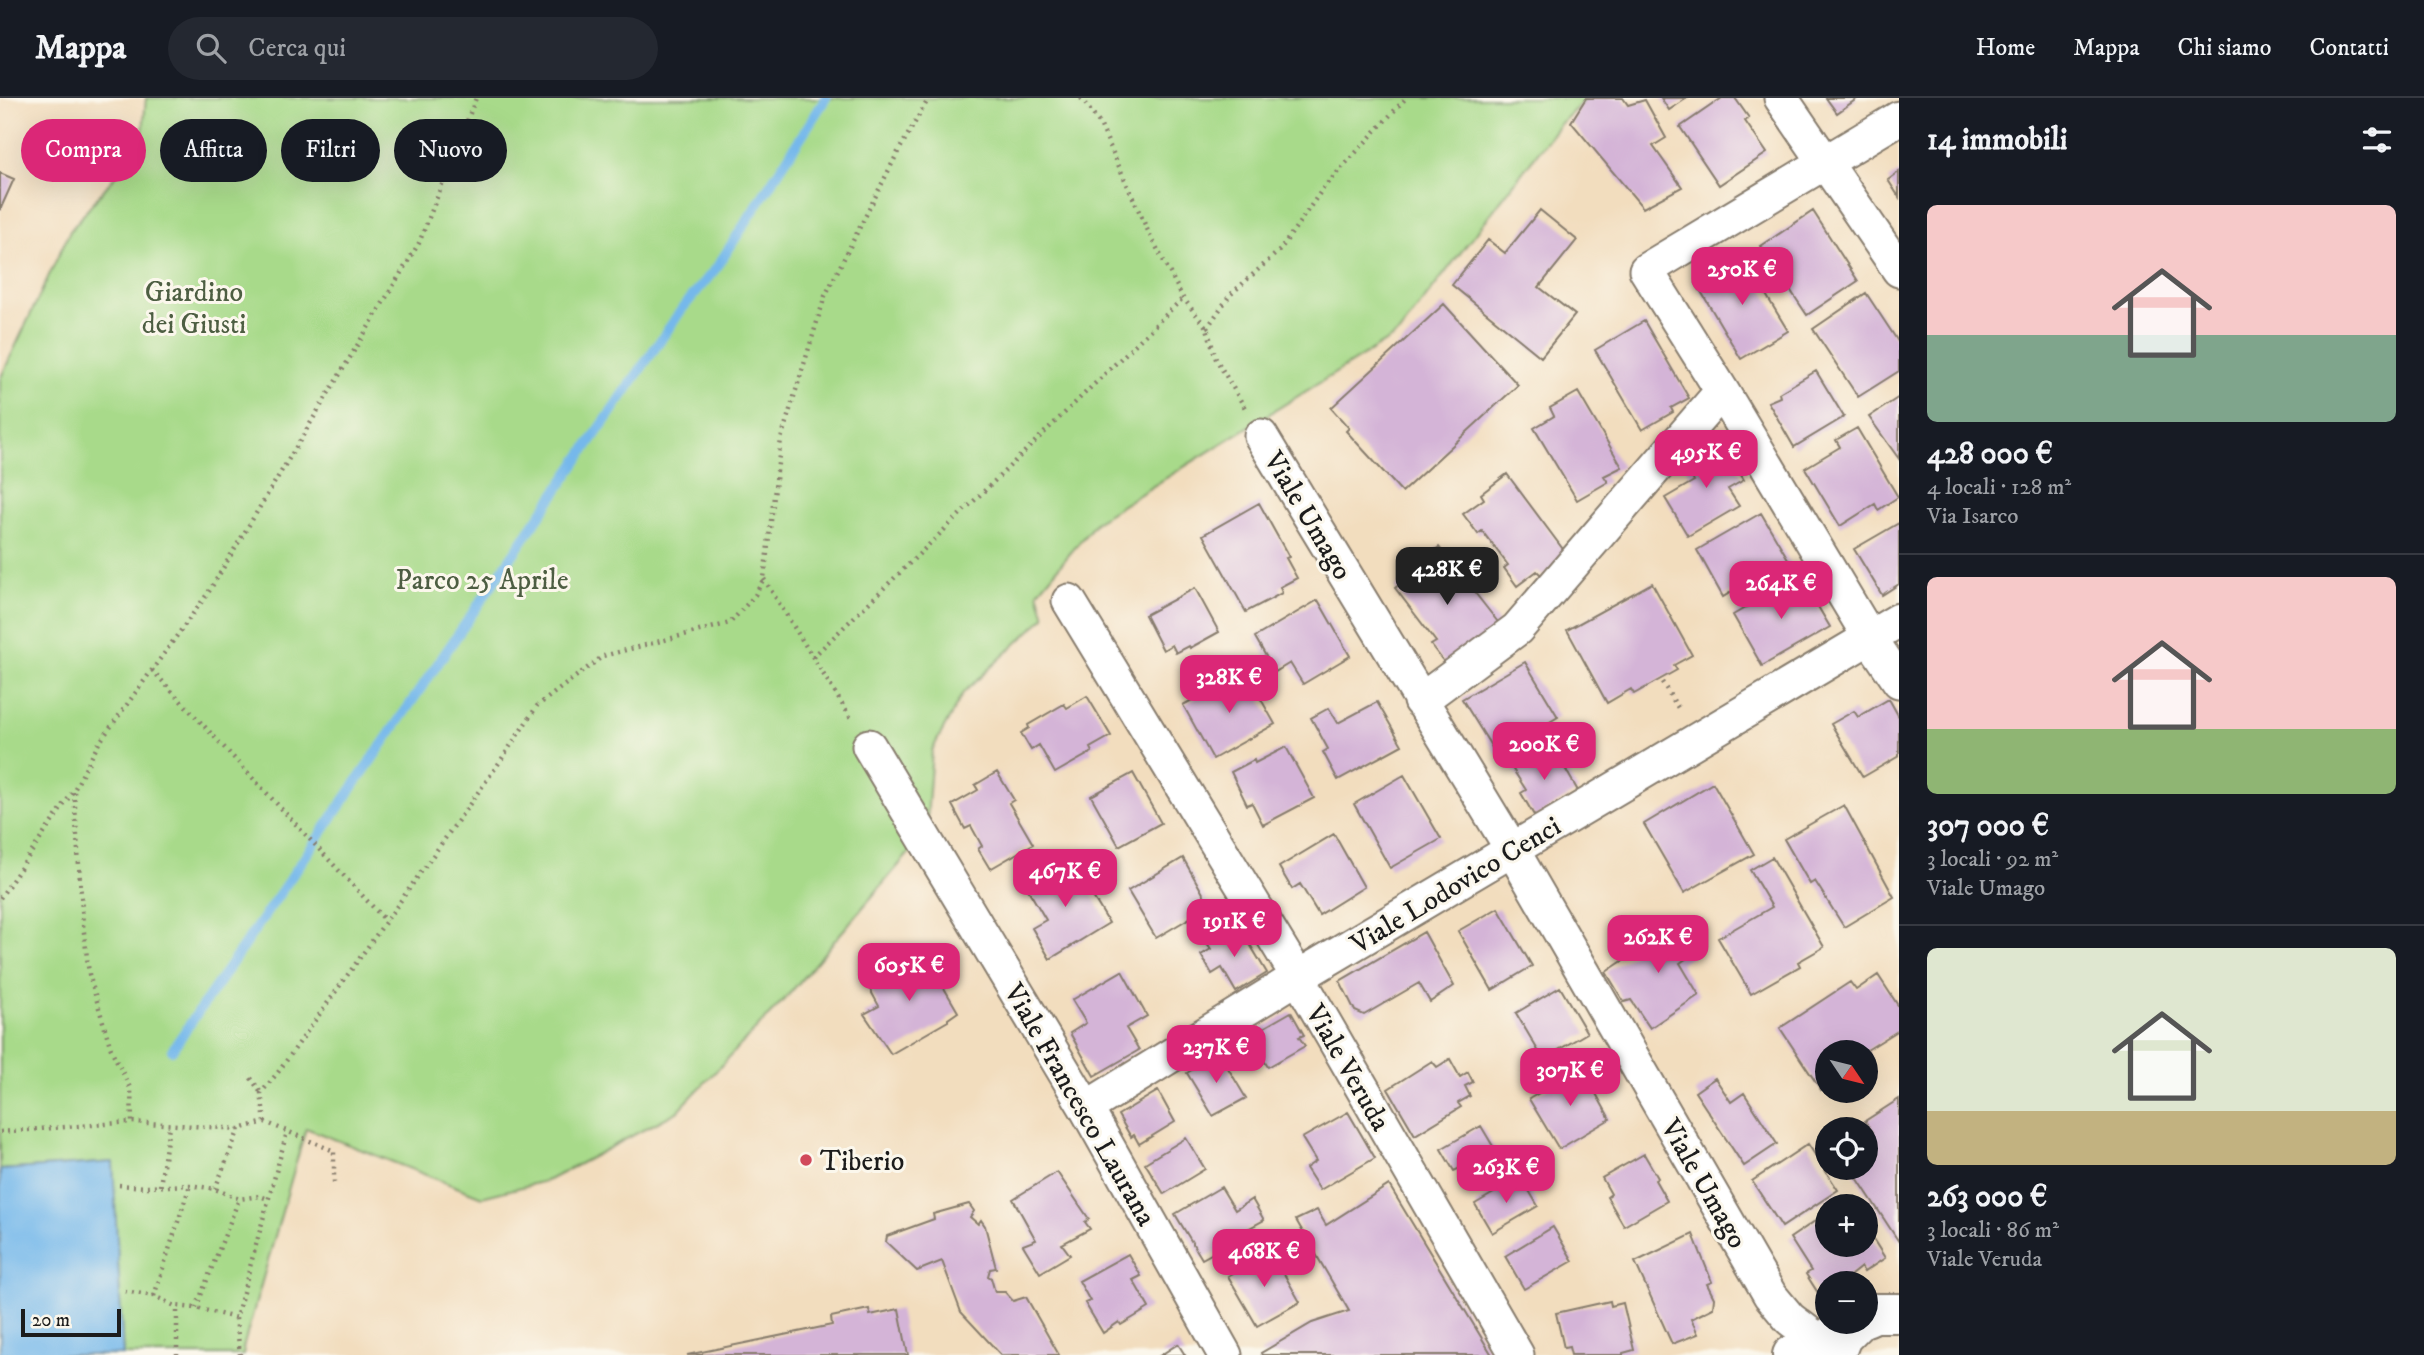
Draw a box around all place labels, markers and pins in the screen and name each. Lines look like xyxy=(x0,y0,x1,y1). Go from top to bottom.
pin: 250K € xyxy=(1685,248,1799,307)
pin: 495K € xyxy=(1649,430,1763,490)
pin: 428K € xyxy=(1390,547,1504,607)
pin: 264K € xyxy=(1724,561,1838,621)
pin: 328K € xyxy=(1172,656,1286,715)
pin: 200K € xyxy=(1487,722,1601,782)
pin: 467K € xyxy=(1008,850,1122,909)
pin: 191K € xyxy=(1177,900,1291,959)
pin: 262K € xyxy=(1601,916,1715,975)
pin: 605K € xyxy=(852,944,966,1003)
pin: 237K € xyxy=(1159,1026,1273,1085)
pin: 307K € xyxy=(1513,1048,1627,1108)
place label: Tiberio xyxy=(820,1144,904,1179)
pin: 263K € xyxy=(1449,1146,1563,1205)
marker: Tiberio xyxy=(798,1152,814,1168)
pin: 468K € xyxy=(1207,1230,1321,1289)

